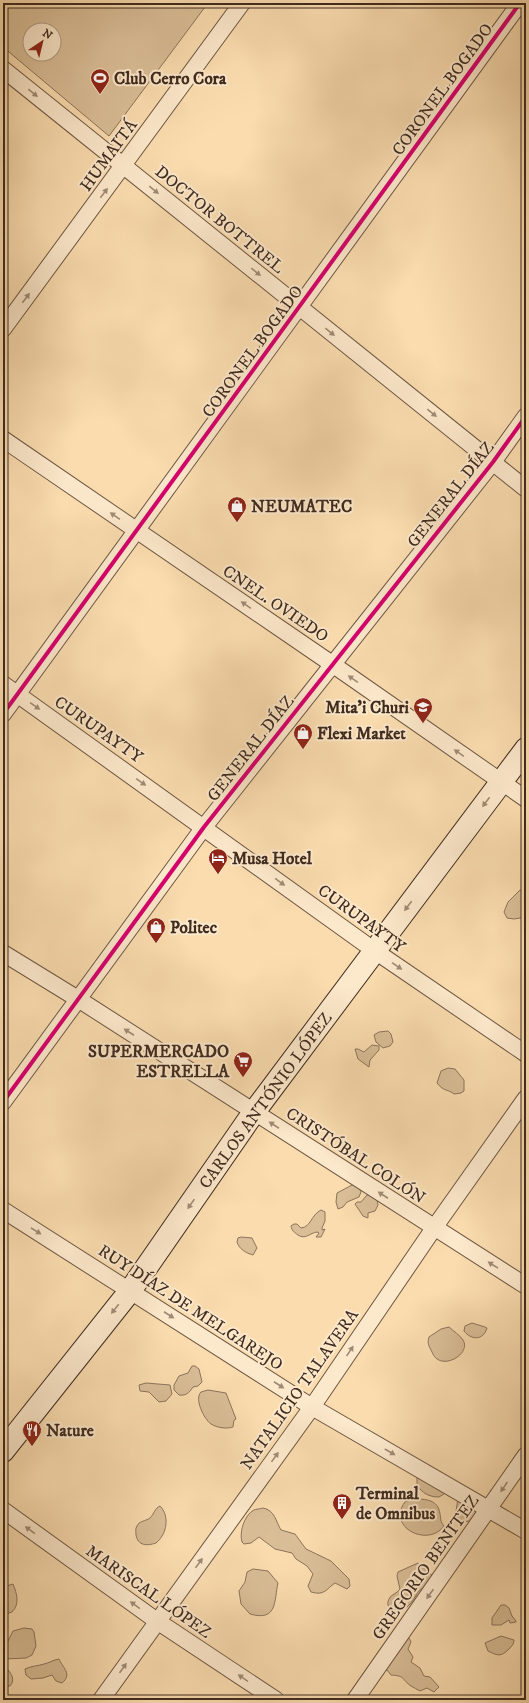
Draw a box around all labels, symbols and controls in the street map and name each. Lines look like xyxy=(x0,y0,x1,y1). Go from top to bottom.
street label: CORONEL BOGADO xyxy=(387,19,498,160)
north arrow xyxy=(22,22,62,62)
text: N xyxy=(39,26,55,43)
sports icon: Club Cerro Cora xyxy=(89,67,111,95)
place label: Club Cerro Cora xyxy=(114,68,227,90)
one-way arrow xyxy=(28,89,39,98)
street label: HUMAITÁ xyxy=(74,114,143,196)
street label: DOCTOR BOTTREL xyxy=(150,161,289,279)
one-way arrow xyxy=(149,186,160,195)
one-way arrow xyxy=(100,188,108,198)
one-way arrow xyxy=(250,267,261,276)
street label: CORONEL BOGADO xyxy=(197,281,308,422)
one-way arrow xyxy=(22,292,30,303)
one-way arrow xyxy=(325,327,336,336)
one-way arrow xyxy=(426,409,437,417)
street label: GENERAL DÍAZ xyxy=(402,436,499,552)
shop icon: NEUMATEC xyxy=(226,495,248,523)
place label: NEUMATEC xyxy=(251,496,352,518)
one-way arrow xyxy=(110,512,121,520)
street label: CNEL. OVIEDO xyxy=(218,560,333,647)
one-way arrow xyxy=(241,601,251,609)
one-way arrow xyxy=(348,675,358,683)
street label: GENERAL DÍAZ xyxy=(202,690,299,806)
street label: CURUPAYTY xyxy=(50,691,147,769)
school or university icon: Mita'i Churi xyxy=(412,696,434,724)
place label: Mita'i Churi xyxy=(325,697,410,719)
one-way arrow xyxy=(30,702,40,710)
shop icon: Flexi Market xyxy=(292,722,314,750)
place label: Flexi Market xyxy=(317,723,406,745)
one-way arrow xyxy=(454,749,465,757)
one-way arrow xyxy=(135,778,146,786)
one-way arrow xyxy=(482,797,490,808)
hotel icon: Musa Hotel xyxy=(207,847,229,875)
place label: Musa Hotel xyxy=(232,848,313,870)
one-way arrow xyxy=(275,878,286,886)
street label: CURUPAYTY xyxy=(313,880,410,958)
one-way arrow xyxy=(404,901,412,912)
shop icon: Politec xyxy=(145,916,167,944)
place label: Politec xyxy=(170,917,218,939)
one-way arrow xyxy=(392,962,403,970)
street label: CARLOS ANTÓNIO LÓPEZ xyxy=(193,1007,337,1193)
one-way arrow xyxy=(124,1028,135,1036)
place label: SUPERMERCADO ESTRELLA xyxy=(88,1041,230,1083)
supermarket icon: SUPERMERCADO ESTRELLA xyxy=(232,1050,254,1078)
street label: CRISTÓBAL COLÓN xyxy=(282,1102,430,1209)
one-way arrow xyxy=(269,1121,279,1129)
one-way arrow xyxy=(378,1192,389,1199)
one-way arrow xyxy=(187,1198,195,1209)
one-way arrow xyxy=(30,1227,42,1234)
street label: RUY DÍAZ DE MELGAREJO xyxy=(94,1239,288,1376)
one-way arrow xyxy=(488,1261,498,1269)
one-way arrow xyxy=(111,1304,120,1315)
street label: NATALICIO TALAVERA xyxy=(236,1305,364,1474)
one-way arrow xyxy=(163,1312,175,1319)
one-way arrow xyxy=(346,1346,354,1356)
one-way arrow xyxy=(273,1382,285,1389)
restaurant icon: Nature xyxy=(21,1419,43,1447)
place label: Nature xyxy=(46,1420,94,1442)
one-way arrow xyxy=(384,1449,396,1456)
one-way arrow xyxy=(271,1452,280,1463)
one-way arrow xyxy=(500,1482,508,1493)
place label: Terminal de Omnibus xyxy=(355,1483,435,1525)
street label: GREGORIO BENITEZ xyxy=(367,1491,484,1645)
building icon: Terminal de Omnibus xyxy=(331,1492,353,1520)
one-way arrow xyxy=(25,1526,35,1534)
street label: MARISCAL LÓPEZ xyxy=(81,1539,216,1643)
one-way arrow xyxy=(195,1557,203,1568)
one-way arrow xyxy=(426,1589,434,1599)
one-way arrow xyxy=(130,1601,141,1610)
one-way arrow xyxy=(119,1663,127,1673)
one-way arrow xyxy=(238,1674,248,1682)

